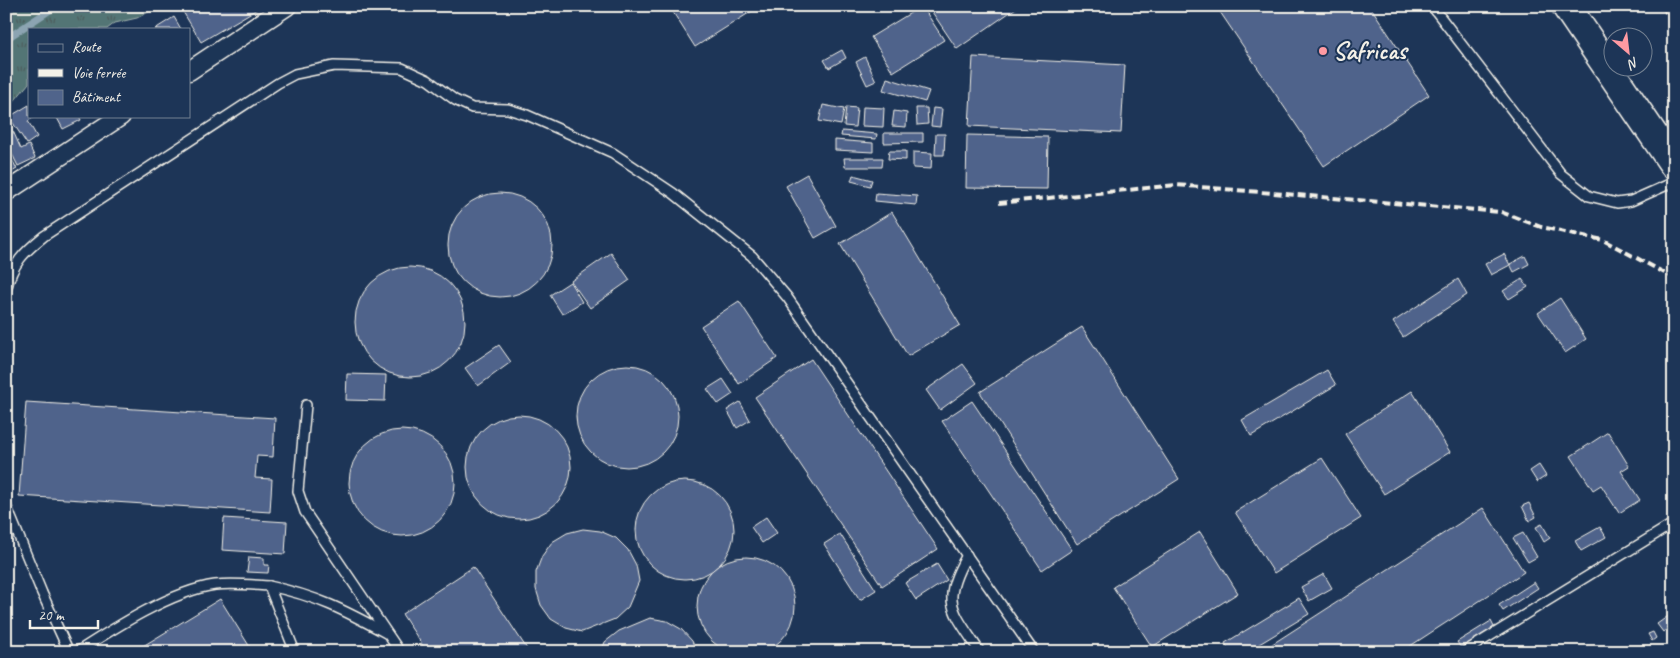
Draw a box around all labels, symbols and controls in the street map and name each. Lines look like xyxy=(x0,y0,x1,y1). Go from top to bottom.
legend xyxy=(28,28,190,118)
north arrow xyxy=(1602,28,1652,78)
place label: Safricas xyxy=(1333,35,1409,67)
text: Route xyxy=(72,38,102,57)
marker: Safricas xyxy=(1317,45,1329,57)
text: N xyxy=(1624,53,1642,74)
text: Voie ferrée xyxy=(72,64,126,83)
text: Bâtiment xyxy=(72,88,122,107)
scale bar xyxy=(30,598,98,630)
text: 20 m xyxy=(38,606,65,625)

